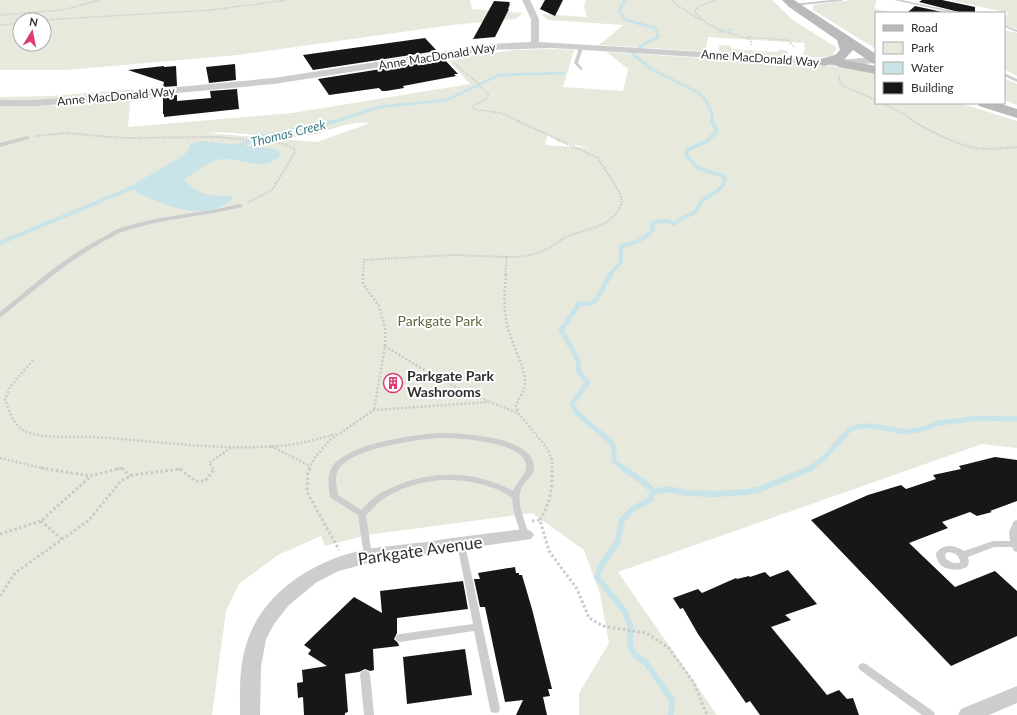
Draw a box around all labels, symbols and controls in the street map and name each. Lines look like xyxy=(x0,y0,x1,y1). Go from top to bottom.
north arrow xyxy=(12,12,52,52)
legend xyxy=(875,12,1005,104)
text: N xyxy=(29,15,39,29)
text: Road xyxy=(911,20,938,35)
street label: Anne MacDonald Way xyxy=(377,39,497,73)
text: Park xyxy=(911,40,935,55)
street label: Anne MacDonald Way xyxy=(701,46,820,70)
text: Water xyxy=(911,60,944,75)
text: Building xyxy=(911,80,954,95)
street label: Anne MacDonald Way xyxy=(56,83,176,109)
water label: Thomas Creek xyxy=(249,116,328,150)
park label: Parkgate Park xyxy=(398,312,483,329)
place label: Parkgate Park Washrooms xyxy=(407,367,494,400)
building icon: Parkgate Park Washrooms xyxy=(382,372,404,394)
street label: Parkgate Avenue xyxy=(356,531,484,569)

